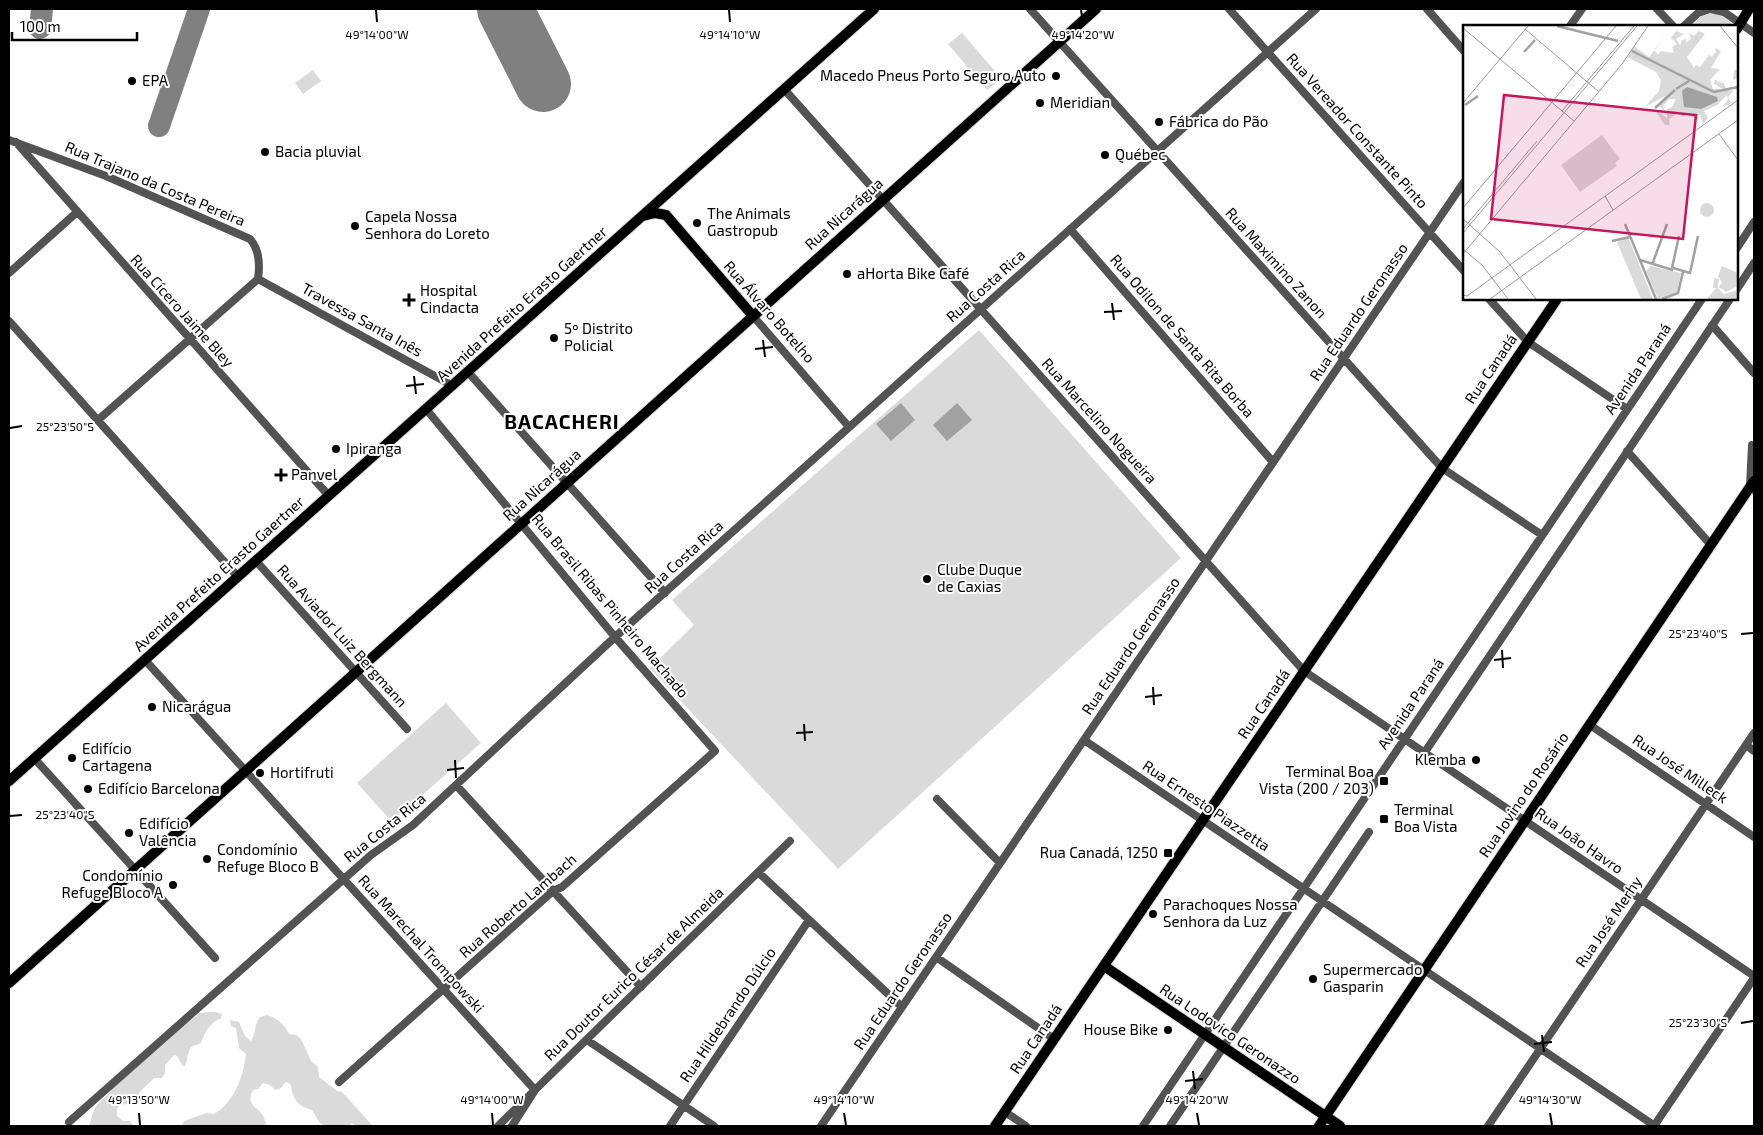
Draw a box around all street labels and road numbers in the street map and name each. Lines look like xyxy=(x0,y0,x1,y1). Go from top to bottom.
street label: Rua Vereador Constante Pinto xyxy=(1283,49,1432,212)
street label: Rua Trajano da Costa Pereira xyxy=(62,137,248,230)
street label: Rua Nicarágua xyxy=(801,174,886,253)
street label: Rua Maximino Zanon xyxy=(1222,203,1331,321)
street label: Avenida Prefeito Erasto Gaertner xyxy=(432,222,610,385)
street label: Rua Eduardo Geronasso xyxy=(1305,239,1411,384)
street label: Rua Costa Rica xyxy=(942,245,1028,325)
street label: Rua Cícero Jaime Bley xyxy=(127,250,238,371)
street label: Rua Odilon de Santa Rita Borba xyxy=(1107,250,1259,421)
street label: Rua Álvaro Botelho xyxy=(720,257,819,366)
street label: Travessa Santa Inês xyxy=(299,278,426,360)
street label: Avenida Paraná xyxy=(1600,320,1674,417)
street label: Rua Canadá xyxy=(1460,330,1520,407)
street label: Rua Marcelino Nogueira xyxy=(1039,354,1161,487)
street label: Rua Nicarágua xyxy=(499,445,584,524)
street label: Avenida Prefeito Erasto Gaertner xyxy=(129,492,307,655)
street label: Rua Brasil Ribas Pinheiro Machado xyxy=(528,510,693,701)
street label: Rua Costa Rica xyxy=(640,516,726,596)
street label: Rua Aviador Luiz Bergmann xyxy=(274,560,412,710)
street label: Rua Eduardo Geronasso xyxy=(1077,573,1183,718)
street label: Avenida Paraná xyxy=(1373,655,1447,752)
street label: Rua Canadá xyxy=(1233,665,1293,742)
street label: Rua Jovino do Rosário xyxy=(1475,728,1572,860)
street label: Rua José Milleck xyxy=(1630,730,1732,807)
street label: Rua Ernesto Piazzetta xyxy=(1140,756,1274,854)
street label: Rua Costa Rica xyxy=(340,789,429,866)
street label: Rua João Havro xyxy=(1532,803,1627,877)
street label: Rua Roberto Lambach xyxy=(455,849,580,961)
street label: Rua Marechal Trompowski xyxy=(355,871,488,1016)
street label: Rua José Merhy xyxy=(1571,873,1645,970)
street label: Rua Doutor Eurico César de Almeida xyxy=(540,883,727,1064)
street label: Rua Eduardo Geronasso xyxy=(849,908,955,1053)
street label: Rua Hildebrando Dúlcio xyxy=(675,944,779,1085)
street label: Rua Lodovico Geronazzo xyxy=(1157,979,1304,1087)
street label: Rua Canadá xyxy=(1005,1000,1065,1077)

